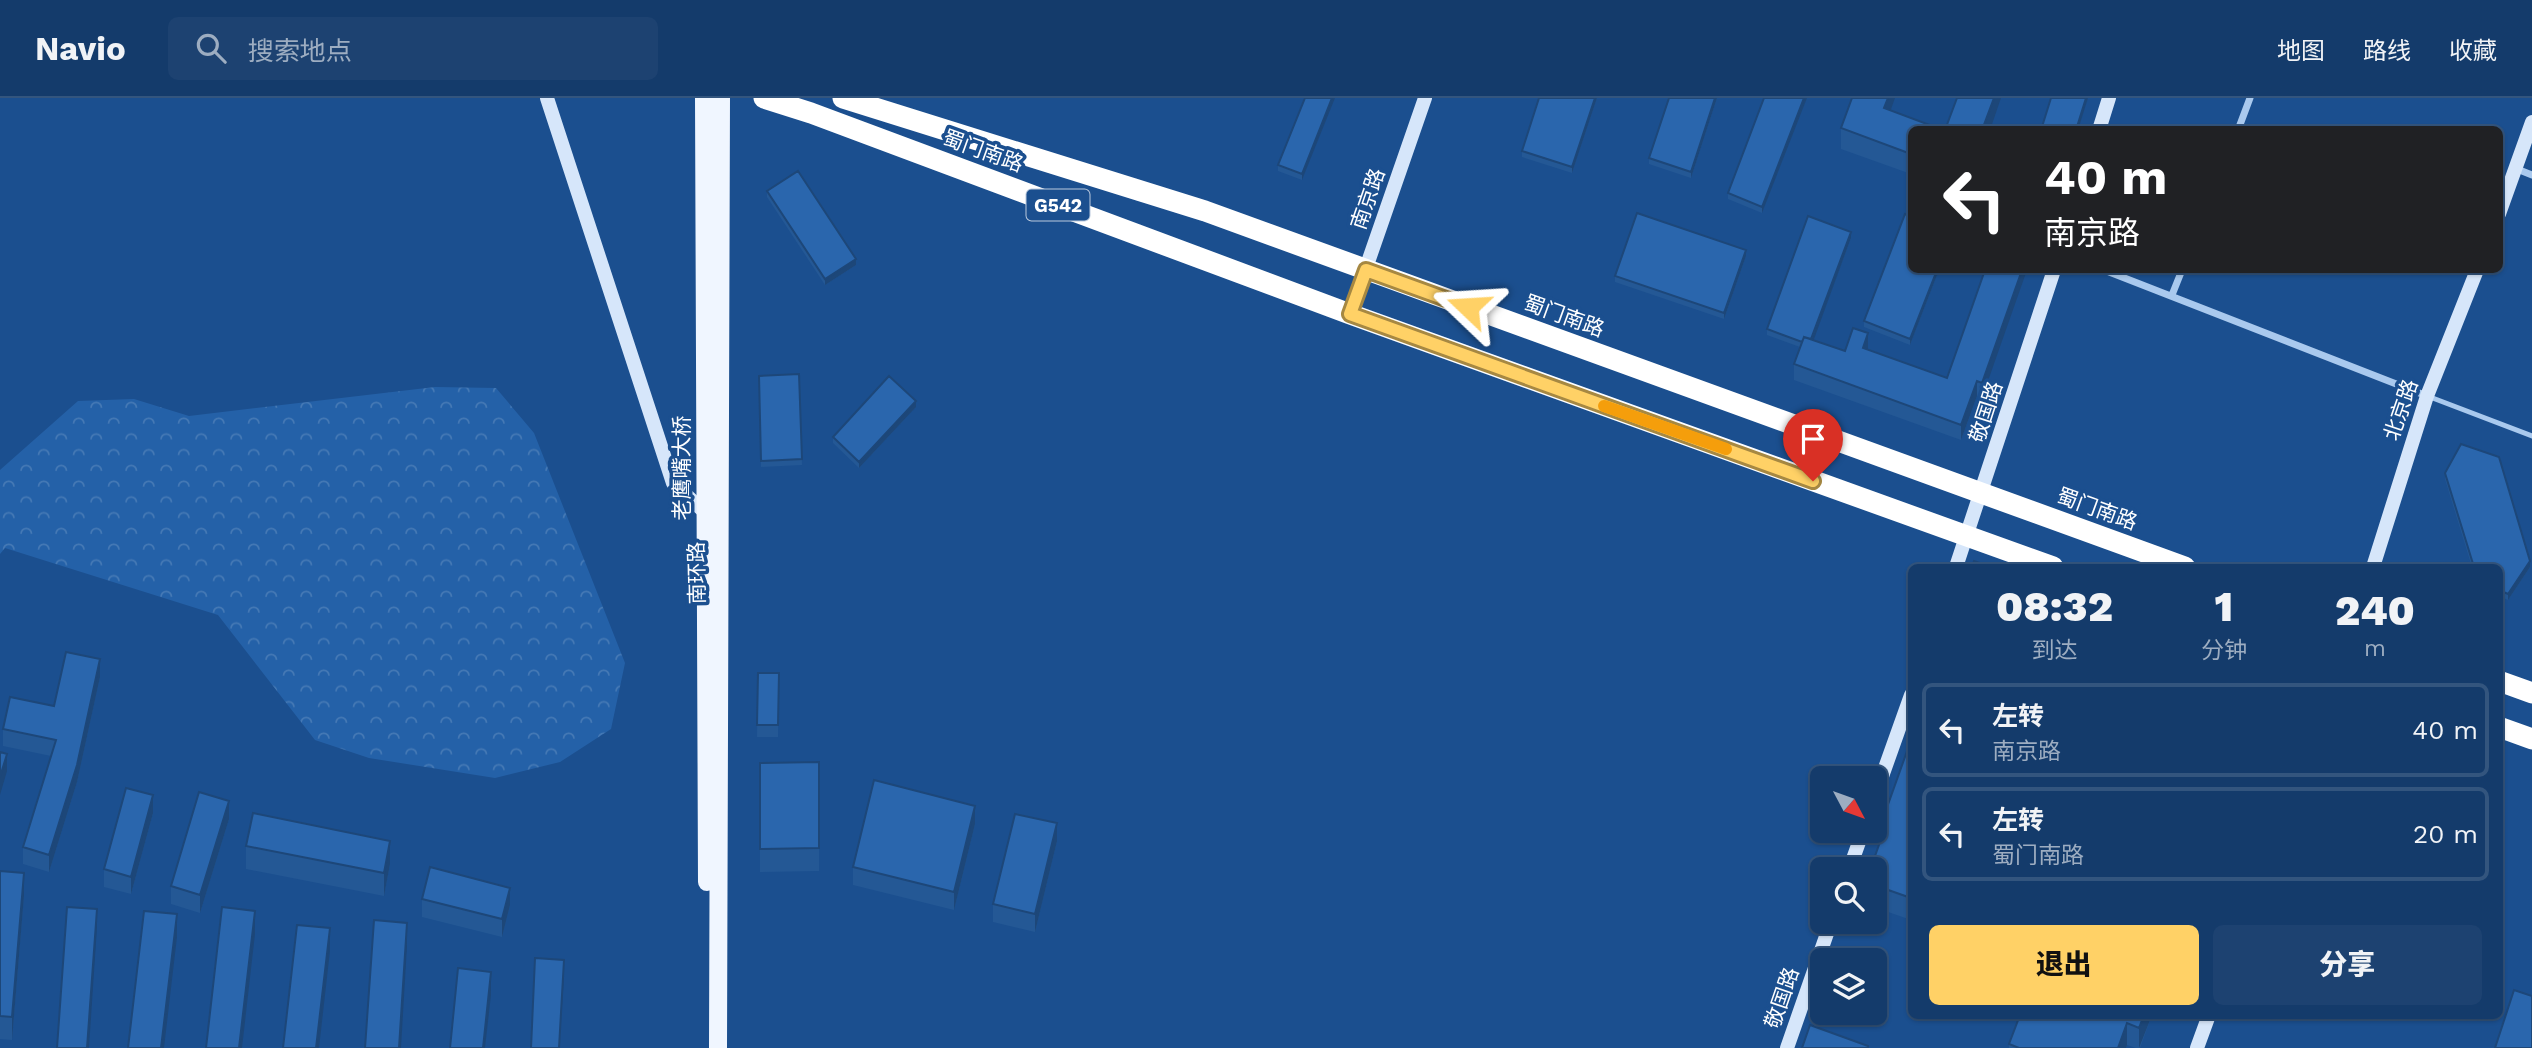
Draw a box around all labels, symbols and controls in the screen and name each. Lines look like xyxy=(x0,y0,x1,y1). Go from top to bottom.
search box xyxy=(168,17,658,80)
text: Navio xyxy=(35,29,126,68)
icon: search xyxy=(192,29,230,67)
text: 搜索地点 xyxy=(248,36,352,66)
text: 地图 xyxy=(2277,37,2325,65)
text: 路线 xyxy=(2363,37,2411,65)
text: 收藏 xyxy=(2449,37,2497,65)
street label: 蜀门南路 xyxy=(939,124,1027,177)
text: 40 m xyxy=(2044,148,2167,206)
icon: left xyxy=(1929,154,2020,245)
street label: 南京路 xyxy=(1345,165,1390,233)
road number: G542 xyxy=(1026,190,1090,220)
text: 南京路 xyxy=(2044,214,2140,252)
position arrow xyxy=(1431,270,1505,344)
street label: 蜀门南路 xyxy=(1520,289,1608,342)
street label: 北京路 xyxy=(2378,376,2423,444)
street label: 敬国路 xyxy=(1964,378,2007,446)
pin xyxy=(1783,409,1843,481)
street label: 老鹰嘴大桥 xyxy=(669,416,694,521)
icon: arrive xyxy=(1794,420,1832,458)
street label: 蜀门南路 xyxy=(2053,482,2141,535)
street label: 南环路 xyxy=(683,541,710,605)
text: 08:32 xyxy=(1996,582,2113,631)
text: 1 xyxy=(2215,582,2233,631)
text: 240 xyxy=(2335,586,2415,635)
text: m xyxy=(2364,635,2386,662)
text: 到达 xyxy=(2031,637,2077,664)
text: 分钟 xyxy=(2201,637,2247,664)
text: 左转 xyxy=(1992,701,2044,731)
icon: left xyxy=(1933,711,1971,749)
text: 40 m xyxy=(2412,715,2478,745)
text: 南京路 xyxy=(1992,738,2061,765)
north arrow xyxy=(1810,766,1886,844)
map controls xyxy=(1810,766,1887,1025)
text: 左转 xyxy=(1992,805,2044,835)
icon: left xyxy=(1933,815,1971,853)
text: 20 m xyxy=(2413,819,2478,849)
text: 蜀门南路 xyxy=(1992,842,2084,869)
button: search xyxy=(1810,857,1887,934)
button: 退出 xyxy=(1929,925,2199,1005)
button: 分享 xyxy=(2213,925,2482,1005)
button: layers xyxy=(1810,948,1887,1025)
street label: 敬国路 xyxy=(1759,964,1804,1032)

